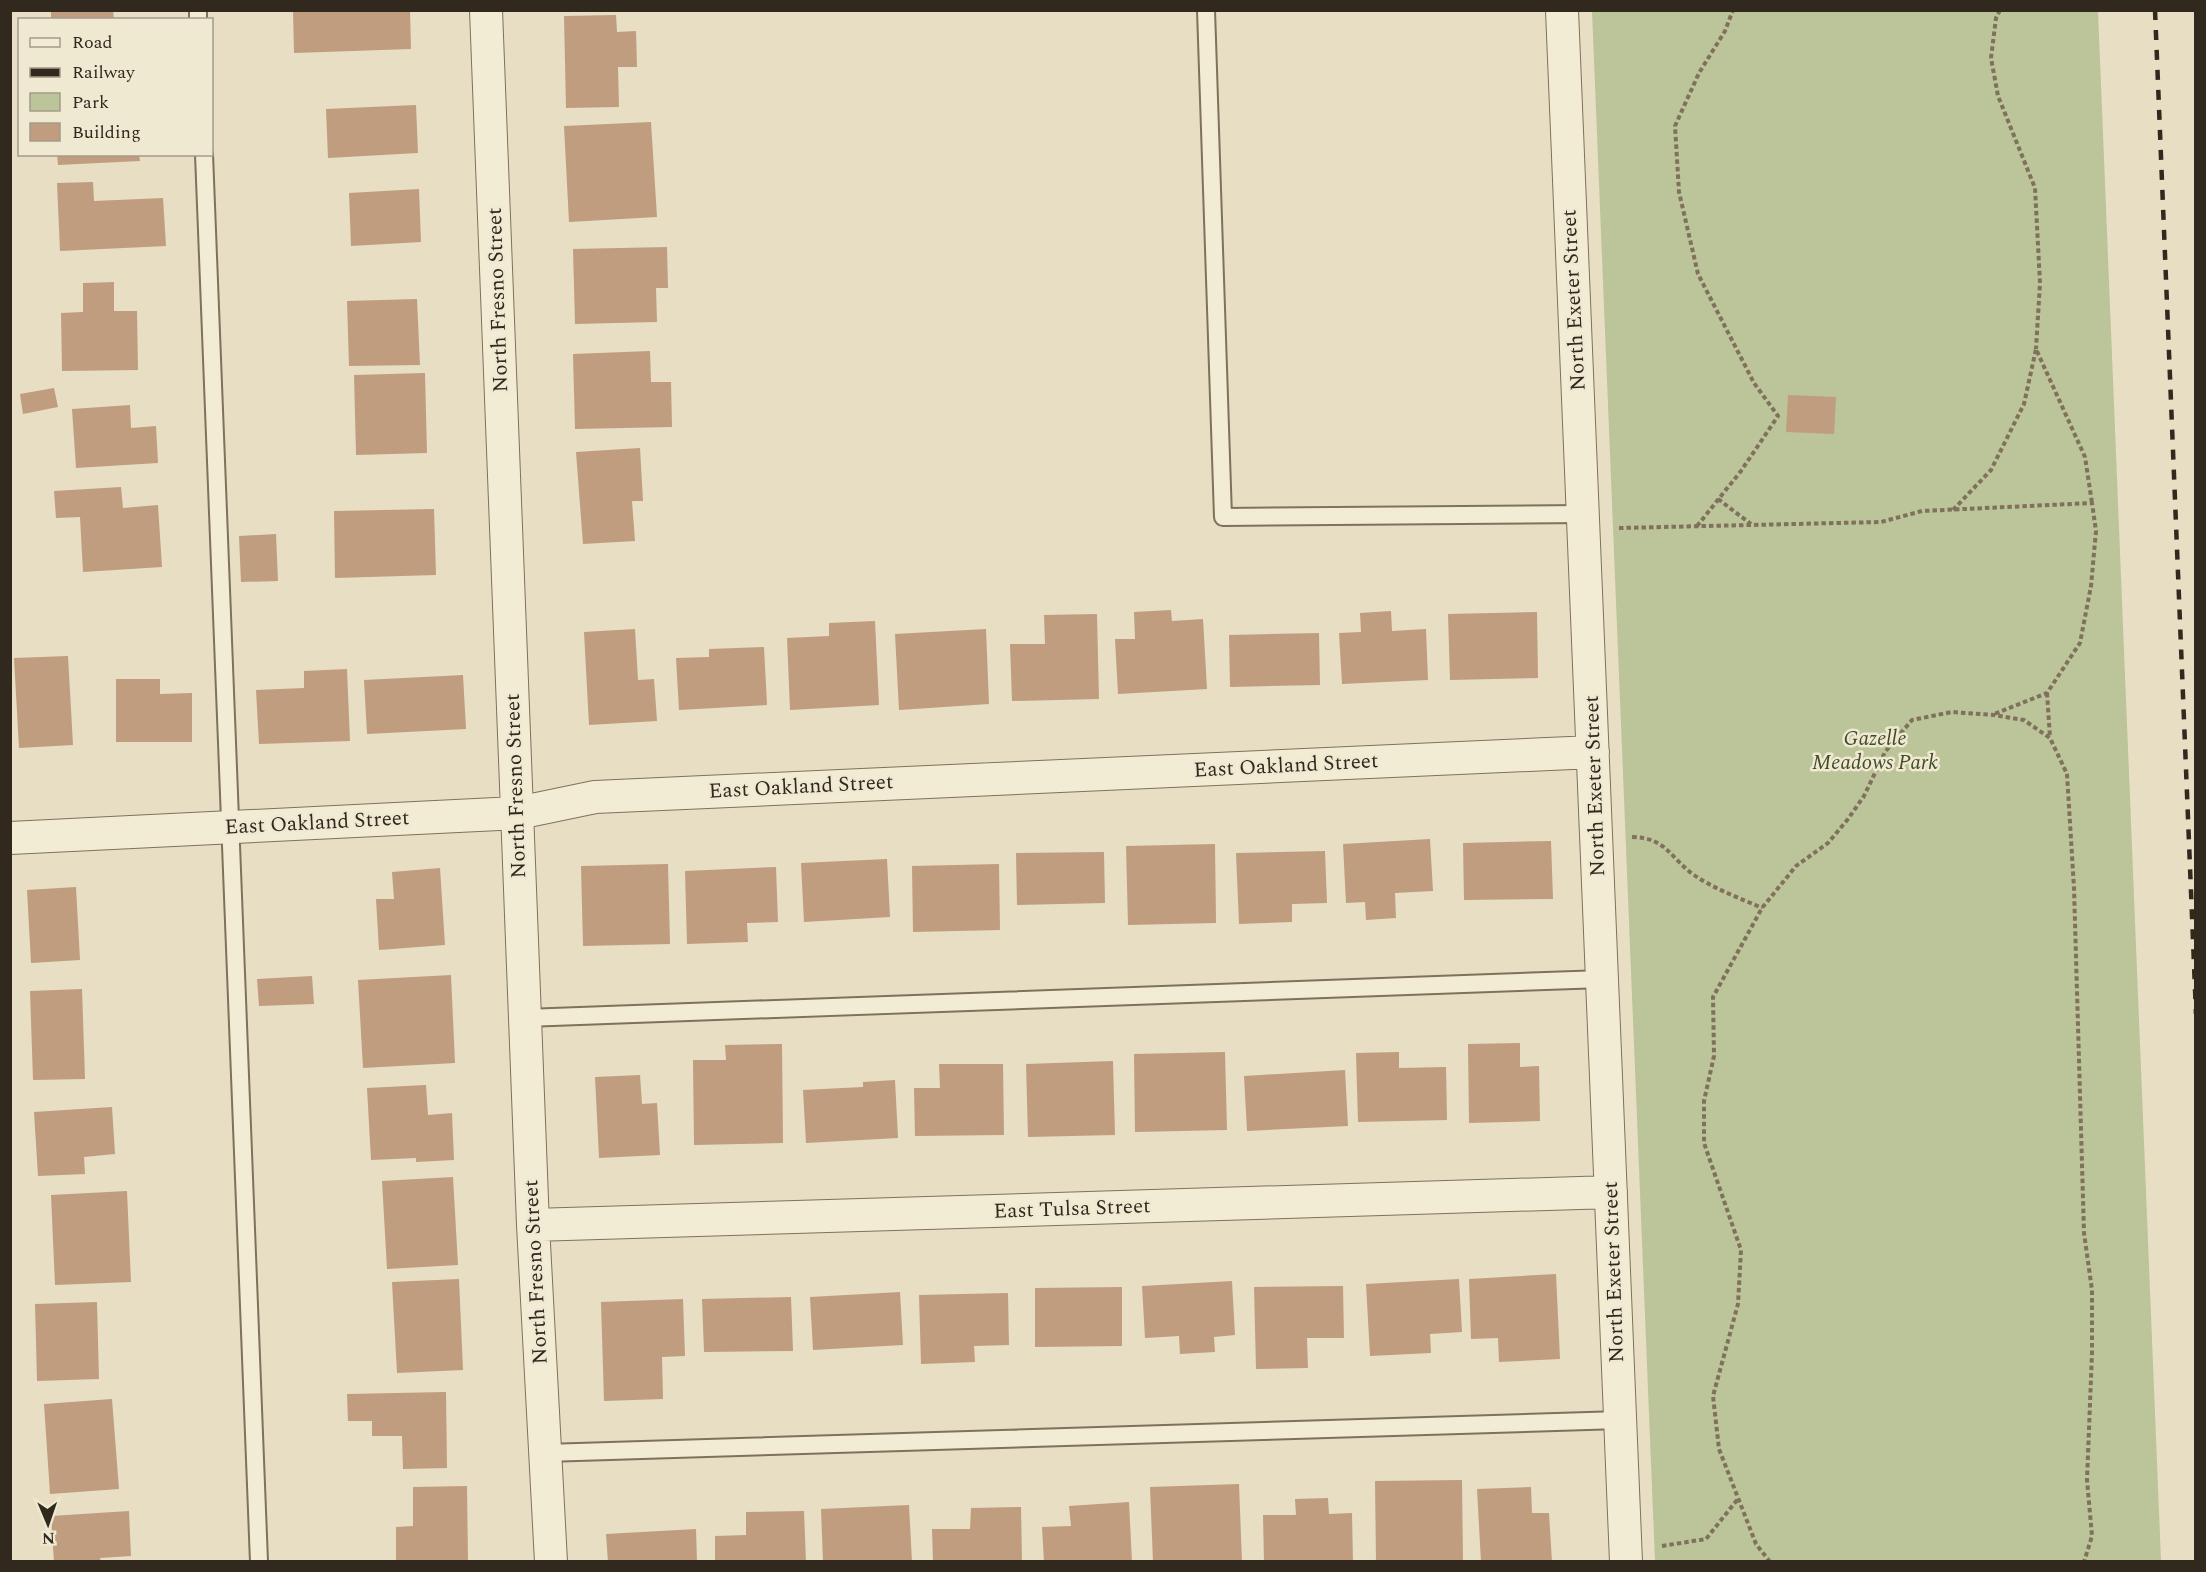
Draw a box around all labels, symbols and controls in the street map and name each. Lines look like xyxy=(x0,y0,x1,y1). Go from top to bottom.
legend xyxy=(18,18,213,156)
text: Road xyxy=(72,29,113,56)
text: Railway xyxy=(72,59,136,86)
text: Park xyxy=(72,89,109,116)
text: Building xyxy=(72,119,141,146)
street label: North Fresno Street xyxy=(479,207,517,393)
street label: North Exeter Street xyxy=(1553,208,1595,392)
street label: North Fresno Street xyxy=(497,693,535,879)
street label: North Exeter Street xyxy=(1576,695,1614,877)
park label: Gazelle Meadows Park xyxy=(1812,723,1938,779)
street label: East Oakland Street xyxy=(1193,745,1379,787)
street label: East Oakland Street xyxy=(708,766,894,808)
street label: East Oakland Street xyxy=(224,802,410,844)
street label: North Fresno Street xyxy=(515,1179,557,1365)
street label: North Exeter Street xyxy=(1595,1181,1633,1363)
street label: East Tulsa Street xyxy=(993,1190,1151,1228)
north arrow xyxy=(18,1494,78,1554)
text: N xyxy=(42,1526,55,1550)

